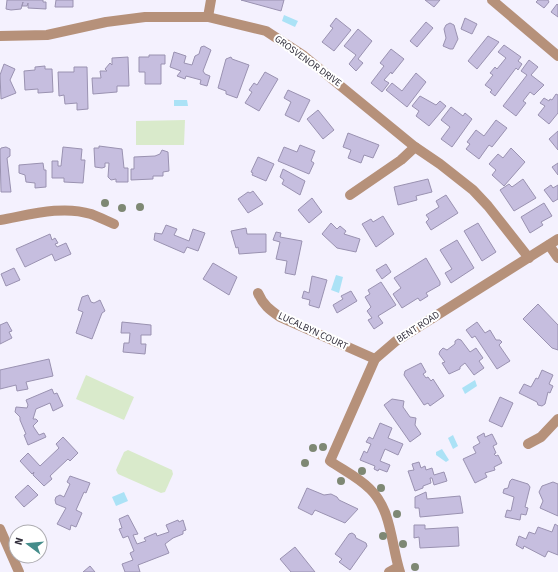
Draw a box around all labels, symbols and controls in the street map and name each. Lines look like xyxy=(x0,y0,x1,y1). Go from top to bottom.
street label: GROSVENOR DRIVE xyxy=(272,32,344,90)
street label: BENT ROAD xyxy=(394,308,442,346)
street label: LUCALBYN COURT xyxy=(276,309,351,354)
north arrow xyxy=(8,524,48,564)
text: N xyxy=(11,536,27,547)

